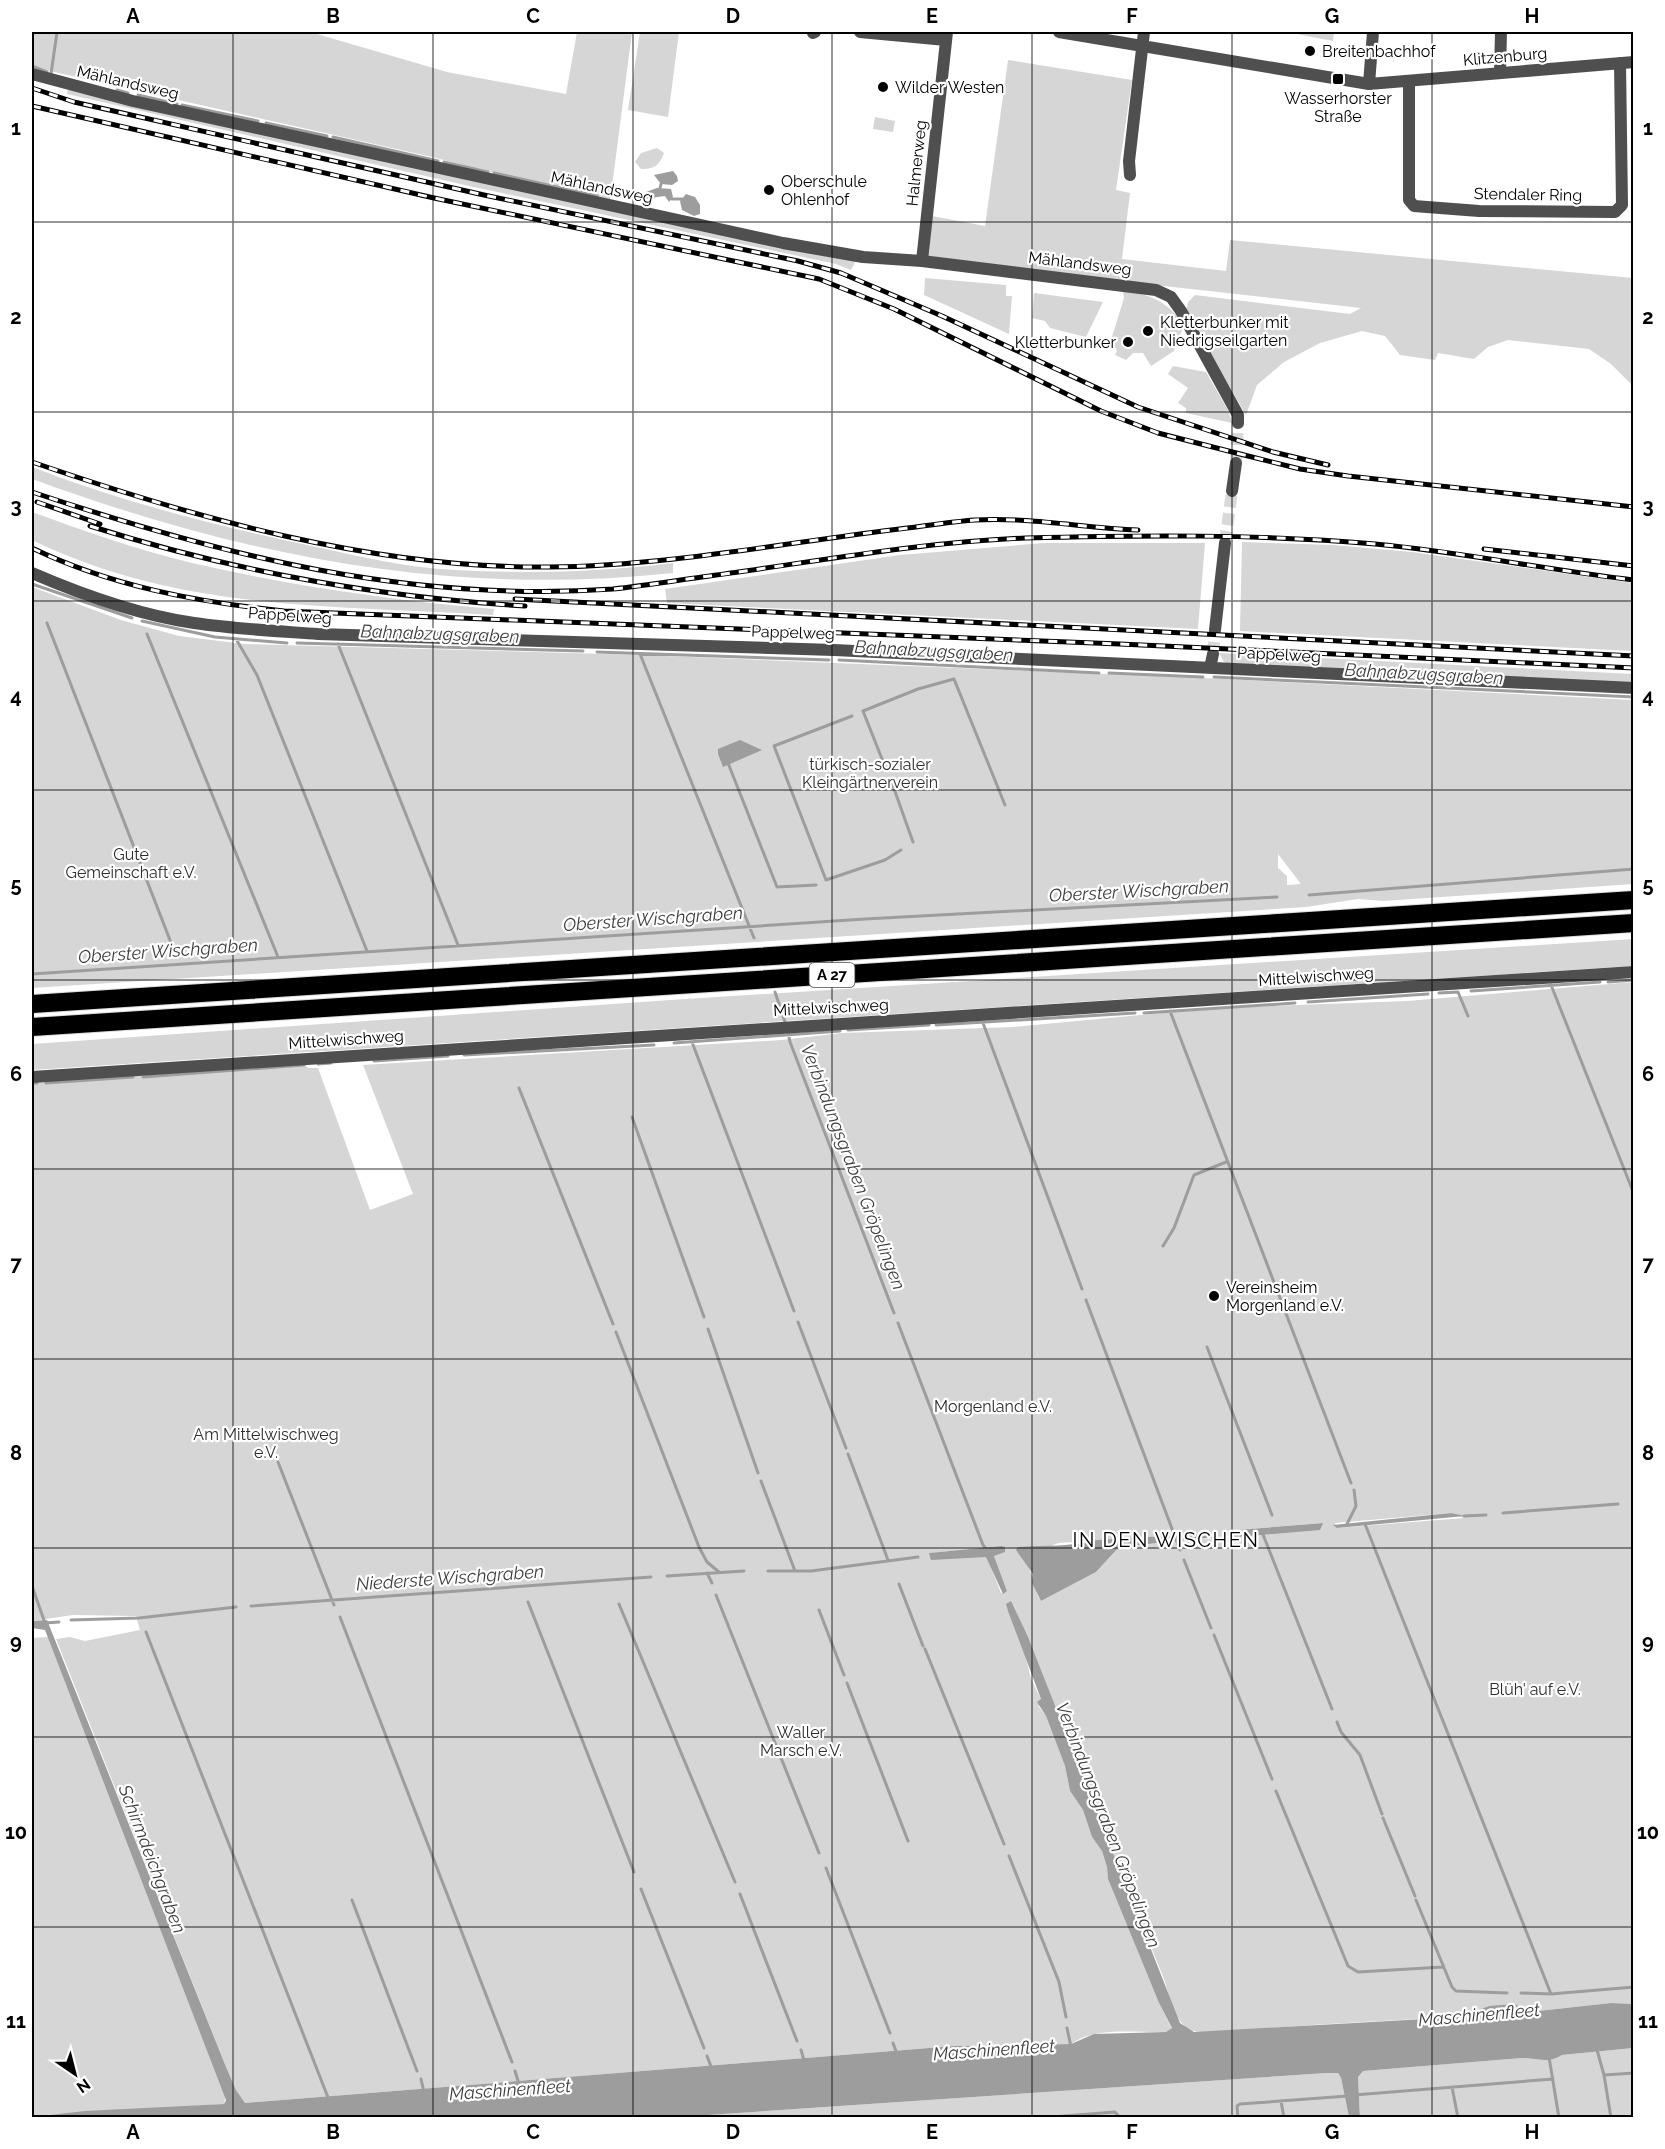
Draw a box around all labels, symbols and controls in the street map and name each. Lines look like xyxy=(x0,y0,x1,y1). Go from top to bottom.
text: A xyxy=(126,4,140,28)
text: B xyxy=(326,4,340,28)
text: C xyxy=(526,4,540,28)
text: D xyxy=(726,4,740,28)
text: E xyxy=(926,4,938,28)
text: F xyxy=(1126,4,1138,28)
text: G xyxy=(1325,4,1339,28)
text: H xyxy=(1525,4,1539,28)
place label: Breitenbachhof xyxy=(1322,42,1436,61)
street label: Klitzenburg xyxy=(1462,43,1548,70)
marker: Breitenbachhof xyxy=(1303,44,1317,58)
street label: Mählandsweg xyxy=(75,62,181,103)
marker: Wasserhorster Straße xyxy=(1331,72,1345,86)
place label: Wilder Westen xyxy=(895,78,1004,97)
marker: Wilder Westen xyxy=(876,80,890,94)
place label: Wasserhorster Straße xyxy=(1284,89,1392,126)
text: 1 xyxy=(11,116,21,140)
text: 1 xyxy=(1643,116,1653,140)
street label: Halmerweg xyxy=(903,119,930,207)
street label: Mählandsweg xyxy=(549,167,655,208)
place label: Oberschule Ohlenhof xyxy=(781,172,867,209)
marker: Oberschule Ohlenhof xyxy=(762,183,776,197)
street label: Stendaler Ring xyxy=(1474,184,1582,205)
street label: Mählandsweg xyxy=(1027,248,1133,279)
text: 2 xyxy=(10,305,22,329)
text: 2 xyxy=(1642,305,1654,329)
place label: Kletterbunker mit Niedrigseilgarten xyxy=(1160,313,1289,350)
marker: Kletterbunker mit Niedrigseilgarten xyxy=(1141,324,1155,338)
place label: Kletterbunker xyxy=(1015,333,1116,352)
marker: Kletterbunker xyxy=(1121,335,1135,349)
text: 3 xyxy=(10,494,22,518)
text: 3 xyxy=(1642,494,1654,518)
street label: Pappelweg xyxy=(247,603,332,628)
water label: Bahnabzugsgraben xyxy=(360,620,520,647)
street label: Pappelweg xyxy=(751,622,835,643)
water label: Bahnabzugsgraben xyxy=(854,636,1014,665)
street label: Pappelweg xyxy=(1237,643,1321,666)
water label: Bahnabzugsgraben xyxy=(1344,659,1504,688)
text: 4 xyxy=(10,684,22,708)
text: 4 xyxy=(1642,684,1654,708)
park label: türkisch-sozialer Kleingärtnerverein xyxy=(802,755,938,792)
park label: Gute Gemeinschaft e.V. xyxy=(66,845,196,882)
text: 5 xyxy=(10,873,22,897)
text: 5 xyxy=(1642,873,1654,897)
water label: Oberster Wischgraben xyxy=(1048,875,1230,906)
water label: Oberster Wischgraben xyxy=(562,902,744,935)
water label: Oberster Wischgraben xyxy=(77,934,259,967)
road number: A 27 xyxy=(810,963,854,987)
street label: Mittelwischweg xyxy=(1258,963,1374,990)
street label: Mittelwischweg xyxy=(773,995,889,1020)
street label: Mittelwischweg xyxy=(288,1026,404,1053)
water label: Verbindungsgraben Gröpelingen xyxy=(797,1041,910,1293)
text: 6 xyxy=(10,1062,22,1086)
text: 6 xyxy=(1642,1062,1654,1086)
text: 7 xyxy=(10,1252,22,1276)
text: 7 xyxy=(1642,1252,1654,1276)
place label: Vereinsheim Morgenland e.V. xyxy=(1226,1278,1344,1315)
marker: Vereinsheim Morgenland e.V. xyxy=(1207,1289,1221,1303)
park label: Morgenland e.V. xyxy=(934,1397,1052,1416)
park label: Am Mittelwischweg e.V. xyxy=(193,1425,339,1462)
text: 8 xyxy=(10,1441,22,1465)
text: 8 xyxy=(1642,1441,1654,1465)
district label: IN DEN WISCHEN xyxy=(1073,1528,1259,1552)
water label: Niederste Wischgraben xyxy=(355,1560,545,1595)
text: 9 xyxy=(10,1630,22,1654)
text: 9 xyxy=(1642,1630,1654,1654)
park label: Blüh' auf e.V. xyxy=(1489,1680,1581,1699)
water label: Verbindungsgraben Gröpelingen xyxy=(1052,1699,1165,1951)
park label: Waller Marsch e.V. xyxy=(760,1723,842,1760)
water label: Schirmdeichgraben xyxy=(114,1781,190,1936)
text: 10 xyxy=(5,1820,27,1844)
text: 10 xyxy=(1637,1820,1659,1844)
water label: Maschinenfleet xyxy=(1417,1999,1541,2030)
text: 11 xyxy=(6,2009,26,2033)
text: 11 xyxy=(1638,2009,1658,2033)
water label: Maschinenfleet xyxy=(932,2035,1056,2064)
north arrow xyxy=(45,2044,105,2104)
text: N xyxy=(73,2075,94,2097)
water label: Maschinenfleet xyxy=(448,2075,572,2104)
text: A xyxy=(126,2120,140,2144)
text: B xyxy=(326,2120,340,2144)
text: C xyxy=(526,2120,540,2144)
text: D xyxy=(726,2120,740,2144)
text: E xyxy=(926,2120,938,2144)
text: F xyxy=(1126,2120,1138,2144)
text: G xyxy=(1325,2120,1339,2144)
text: H xyxy=(1525,2120,1539,2144)

